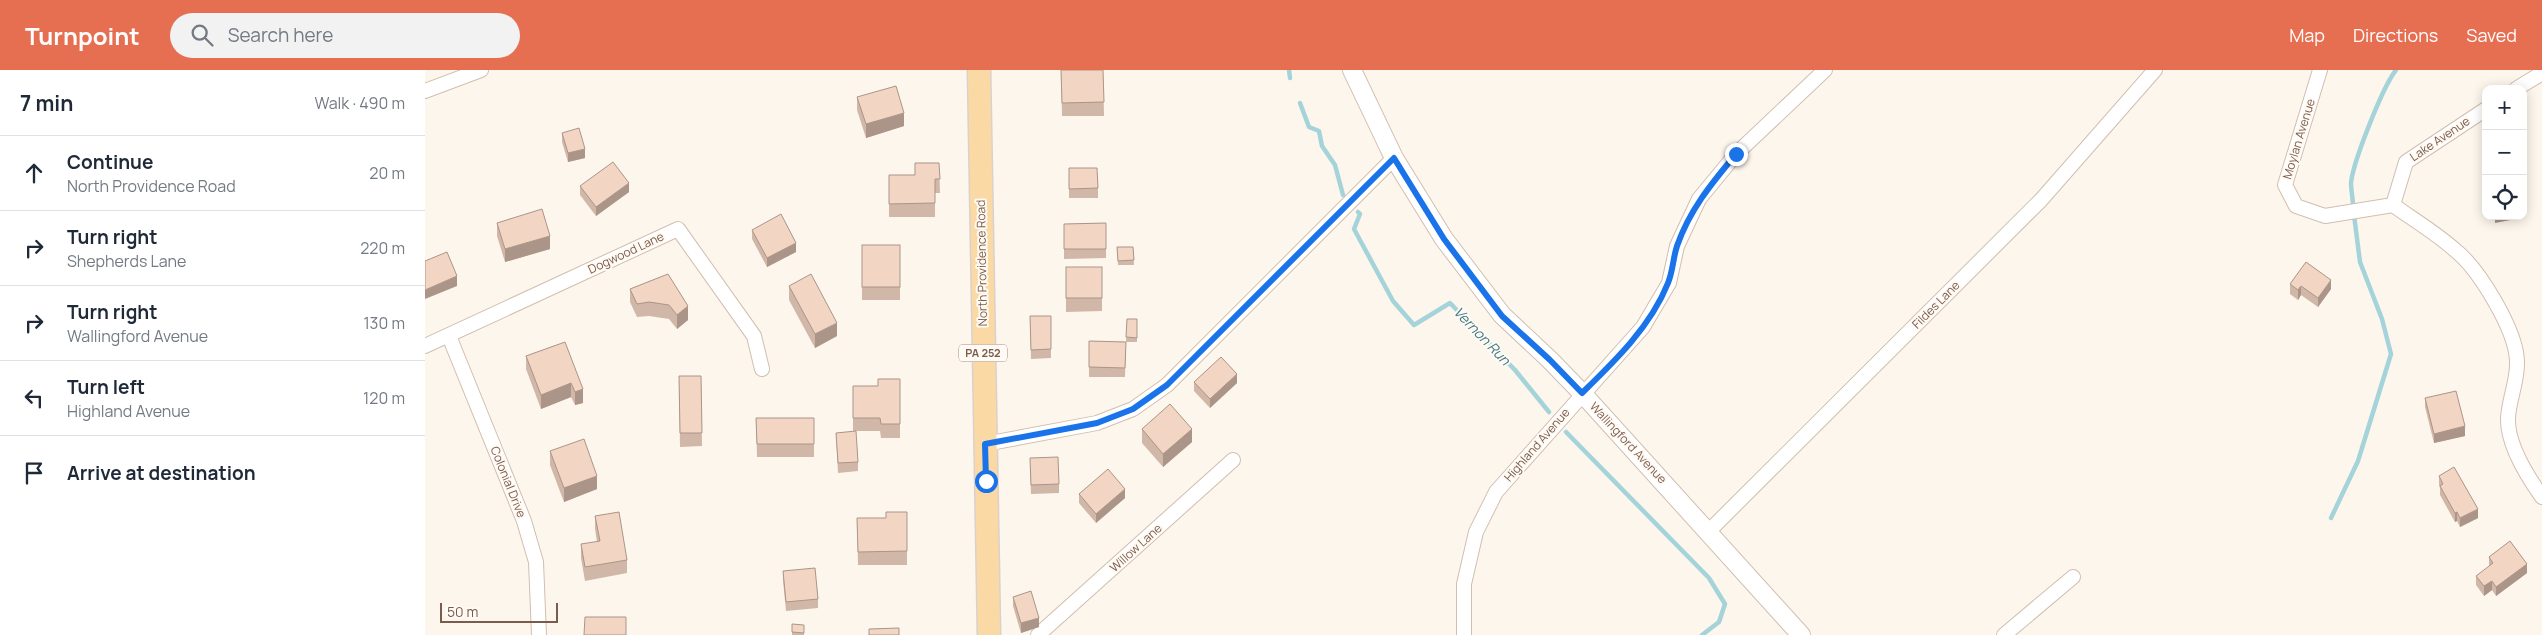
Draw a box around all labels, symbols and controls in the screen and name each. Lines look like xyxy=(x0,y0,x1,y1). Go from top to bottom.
search box xyxy=(170,13,520,58)
text: Turnpoint xyxy=(25,19,140,52)
icon: search xyxy=(188,21,216,49)
text: Search here xyxy=(228,22,333,48)
text: Map xyxy=(2289,23,2325,47)
text: Directions xyxy=(2353,23,2438,47)
text: Saved xyxy=(2466,23,2517,47)
map controls xyxy=(2482,85,2527,220)
button: + xyxy=(2482,85,2527,130)
text: 7 min xyxy=(20,89,73,117)
text: Walk · 490 m xyxy=(314,92,405,114)
street label: Moylan Avenue xyxy=(2278,97,2319,181)
street label: Lake Avenue xyxy=(2406,112,2473,165)
button: − xyxy=(2482,130,2527,175)
route end xyxy=(1725,143,1748,166)
text: Continue xyxy=(67,149,153,175)
icon: ahead xyxy=(20,159,48,187)
text: 20 m xyxy=(369,162,405,184)
text: North Providence Road xyxy=(67,175,236,197)
button: locate xyxy=(2482,175,2527,220)
street label: North Providence Road xyxy=(972,200,991,326)
text: Turn right xyxy=(67,224,157,250)
street label: Dogwood Lane xyxy=(585,228,666,278)
icon: right xyxy=(20,234,48,262)
text: 220 m xyxy=(360,237,405,259)
text: Shepherds Lane xyxy=(67,250,186,272)
street label: Fildes Lane xyxy=(1908,277,1963,332)
text: Turn right xyxy=(67,299,157,325)
water label: Vernon Run xyxy=(1450,302,1515,369)
icon: right xyxy=(20,309,48,337)
text: 130 m xyxy=(363,312,405,334)
text: Wallingford Avenue xyxy=(67,325,208,347)
road number: PA 252 xyxy=(959,344,1007,362)
text: Turn left xyxy=(67,374,145,400)
icon: left xyxy=(20,384,48,412)
text: 120 m xyxy=(363,387,405,409)
street label: Wallingford Avenue xyxy=(1586,398,1671,487)
text: Highland Avenue xyxy=(67,400,190,422)
street label: Highland Avenue xyxy=(1500,404,1573,485)
street label: Colonial Drive xyxy=(486,444,530,520)
icon: arrive xyxy=(20,459,48,487)
text: Arrive at destination xyxy=(67,460,256,486)
route start xyxy=(975,470,998,493)
street label: Willow Lane xyxy=(1106,520,1165,576)
scale bar xyxy=(440,600,557,623)
text: 50 m xyxy=(447,602,478,621)

